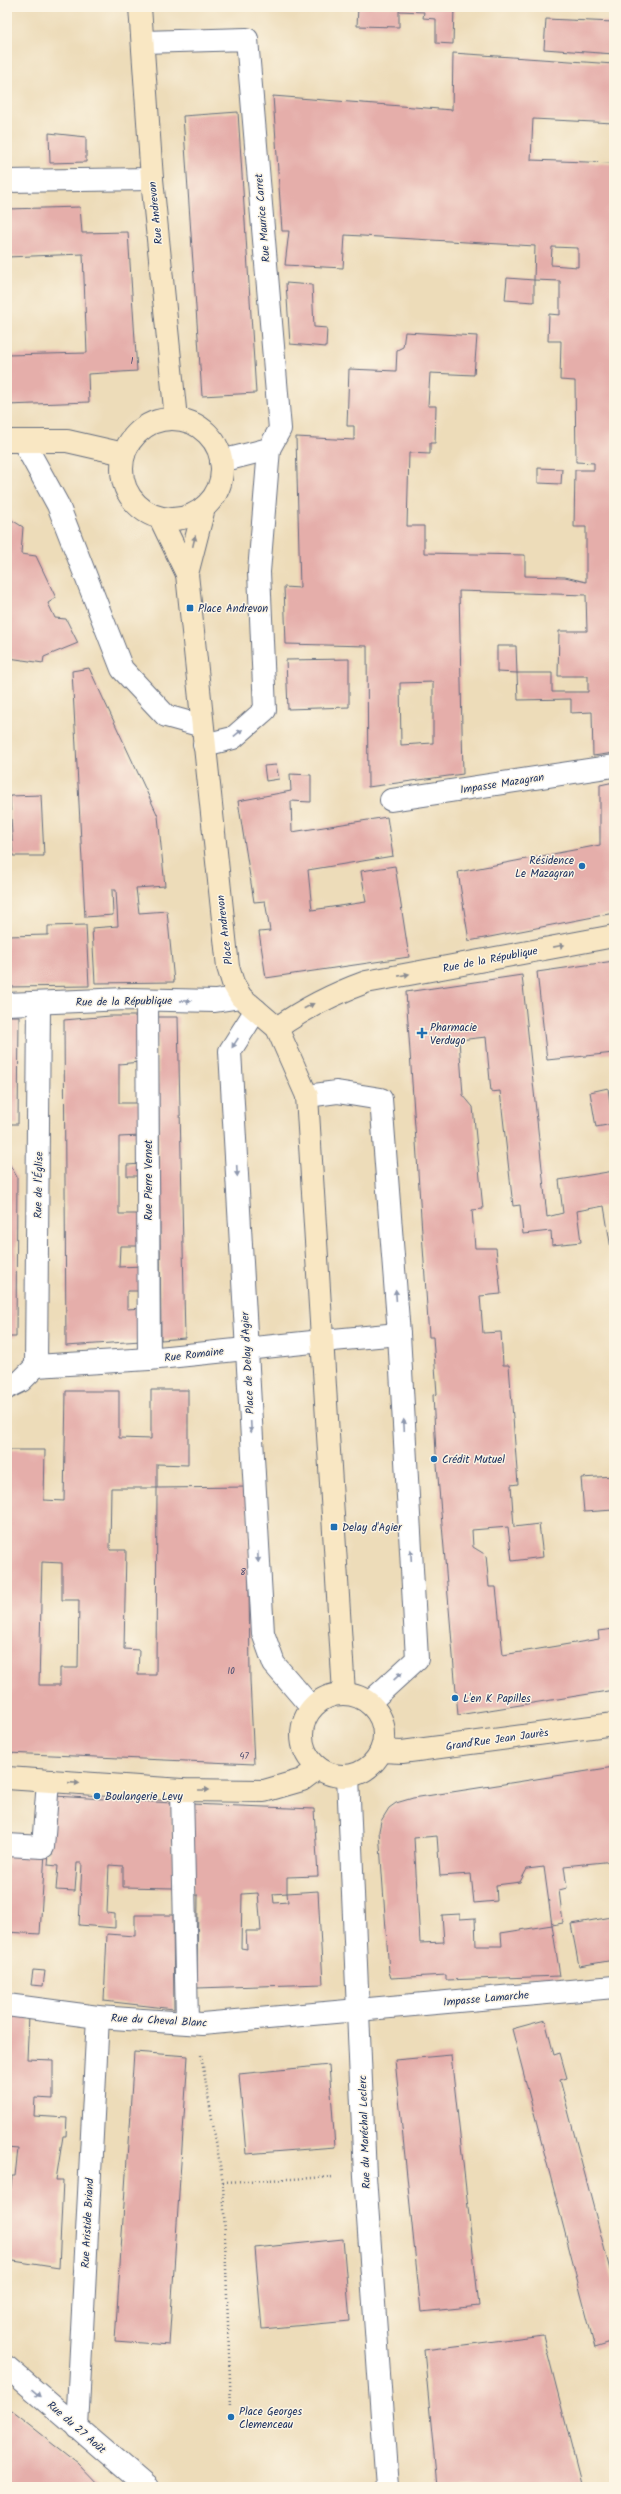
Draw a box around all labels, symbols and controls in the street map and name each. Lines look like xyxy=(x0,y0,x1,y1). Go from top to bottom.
street label: Rue Maurice Carret xyxy=(250,172,276,263)
street label: Rue Andrevon xyxy=(144,180,168,245)
house number: 1 xyxy=(131,354,134,369)
one-way arrow xyxy=(191,534,197,546)
place label: Place Andrevon xyxy=(198,600,268,618)
marker: Place Andrevon xyxy=(185,603,195,613)
one-way arrow xyxy=(232,729,243,738)
street label: Impasse Mazagran xyxy=(459,768,546,800)
place label: Résidence Le Mazagran xyxy=(515,852,574,883)
marker: Résidence Le Mazagran xyxy=(577,861,587,871)
street label: Place Andrevon xyxy=(212,894,238,966)
street label: Rue de la République xyxy=(441,942,539,978)
one-way arrow xyxy=(553,943,565,949)
one-way arrow xyxy=(398,972,410,978)
street label: Rue de la République xyxy=(76,992,172,1012)
one-way arrow xyxy=(180,998,193,1004)
one-way arrow xyxy=(303,1003,315,1010)
place label: Pharmacie Verdugo xyxy=(430,1019,477,1050)
marker: Pharmacie Verdugo xyxy=(417,1028,427,1038)
one-way arrow xyxy=(231,1038,239,1048)
street label: Rue Pierre Vernet xyxy=(140,1139,158,1220)
street label: Rue de l'Église xyxy=(29,1151,49,1219)
one-way arrow xyxy=(233,1165,240,1177)
one-way arrow xyxy=(393,1289,400,1301)
street label: Place de Delay d'Agier xyxy=(236,1310,260,1415)
street label: Rue Romaine xyxy=(163,1342,225,1368)
one-way arrow xyxy=(401,1418,407,1431)
one-way arrow xyxy=(248,1421,254,1434)
place label: Crédit Mutuel xyxy=(442,1451,505,1469)
marker: Crédit Mutuel xyxy=(429,1454,439,1464)
place label: Delay d'Agier xyxy=(342,1519,403,1537)
marker: Delay d'Agier xyxy=(329,1522,339,1532)
one-way arrow xyxy=(408,1549,415,1561)
one-way arrow xyxy=(255,1551,262,1563)
house number: 8 xyxy=(240,1565,246,1580)
house number: 10 xyxy=(227,1664,235,1679)
one-way arrow xyxy=(393,1671,403,1681)
place label: L'en K Papilles xyxy=(463,1690,531,1708)
marker: L'en K Papilles xyxy=(450,1693,460,1703)
street label: Grand'Rue Jean Jaurès xyxy=(444,1724,550,1756)
house number: 47 xyxy=(239,1749,249,1764)
one-way arrow xyxy=(68,1779,80,1786)
one-way arrow xyxy=(198,1787,211,1793)
place label: Boulangerie Levy xyxy=(105,1788,183,1806)
marker: Boulangerie Levy xyxy=(92,1791,102,1801)
street label: Impasse Lamarche xyxy=(443,1986,530,2012)
street label: Rue du Cheval Blanc xyxy=(110,2009,208,2033)
street label: Rue du Maréchal Leclerc xyxy=(354,2075,376,2189)
street label: Rue Aristide Briand xyxy=(77,2177,99,2269)
one-way arrow xyxy=(31,2388,42,2397)
street label: Rue du 27 Août xyxy=(43,2397,110,2459)
place label: Place Georges Clemenceau xyxy=(239,2403,303,2434)
marker: Place Georges Clemenceau xyxy=(226,2412,236,2422)

